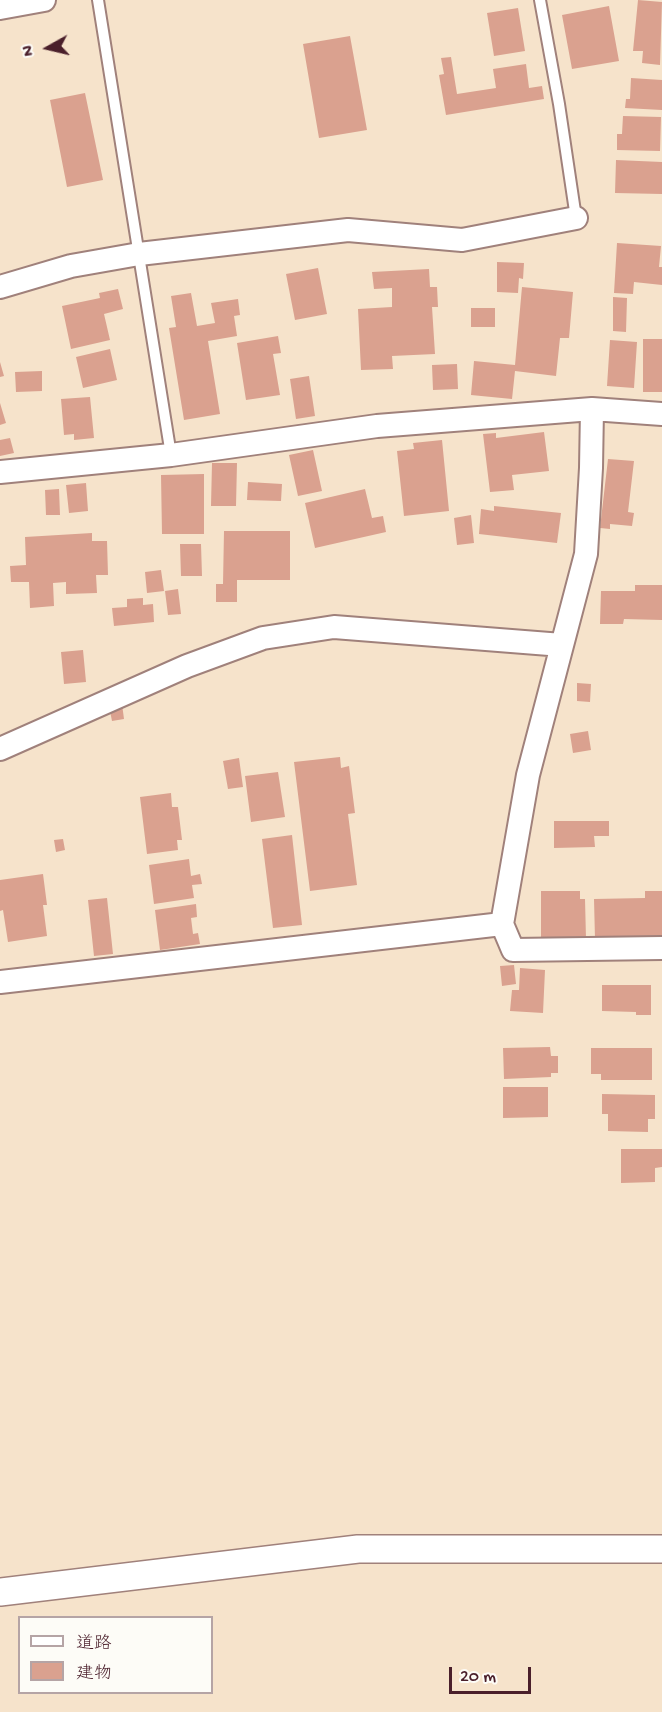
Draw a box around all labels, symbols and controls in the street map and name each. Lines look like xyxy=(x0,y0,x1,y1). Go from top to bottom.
north arrow xyxy=(18,18,78,78)
text: N xyxy=(20,44,40,57)
legend xyxy=(18,1616,213,1694)
text: 道路 xyxy=(76,1634,112,1655)
scale bar xyxy=(452,1655,534,1693)
text: 建物 xyxy=(76,1664,112,1685)
text: 20 m xyxy=(460,1667,496,1688)

